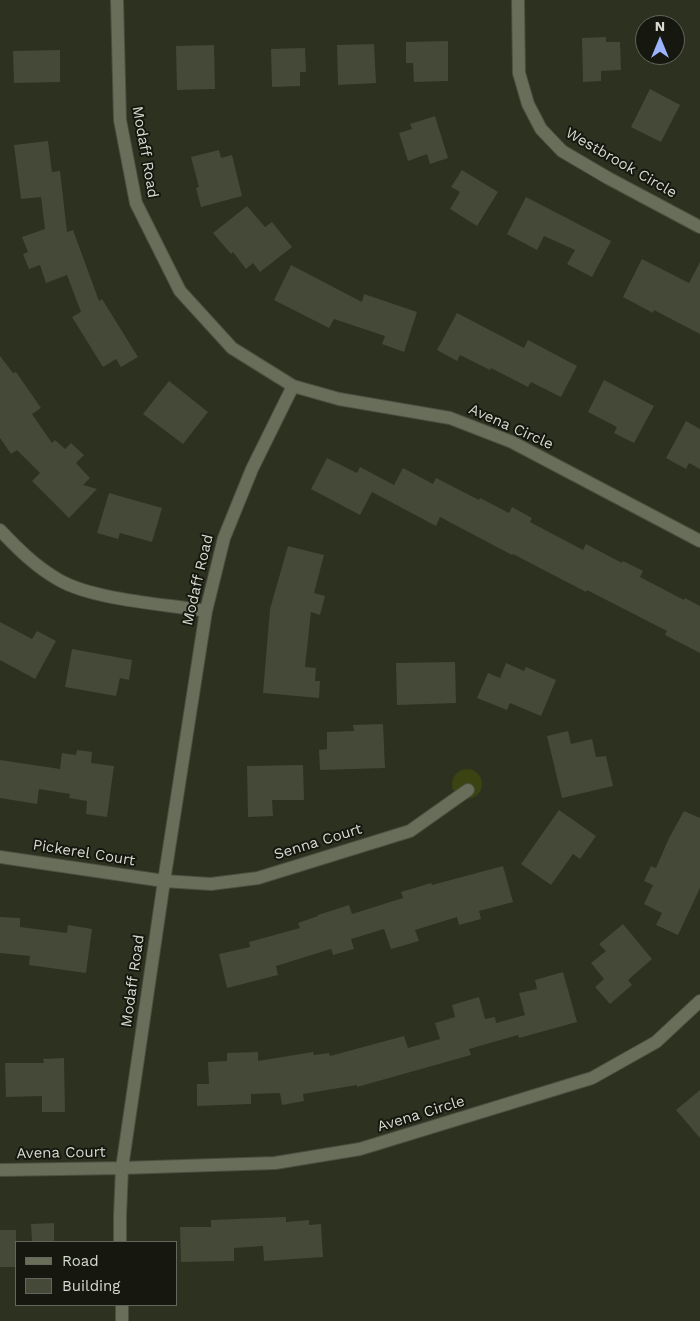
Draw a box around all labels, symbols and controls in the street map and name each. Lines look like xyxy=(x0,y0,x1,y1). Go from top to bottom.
north arrow xyxy=(635,15,685,65)
text: N xyxy=(655,18,665,34)
street label: Modaff Road xyxy=(128,105,162,199)
street label: Westbrook Circle xyxy=(562,124,680,202)
street label: Avena Circle xyxy=(466,400,556,454)
street label: Modaff Road xyxy=(179,533,217,627)
street label: Senna Court xyxy=(272,820,364,864)
street label: Pickerel Court xyxy=(32,836,136,870)
street label: Modaff Road xyxy=(118,934,148,1028)
street label: Avena Circle xyxy=(375,1092,467,1136)
street label: Avena Court xyxy=(16,1143,106,1163)
legend xyxy=(15,1241,178,1306)
text: Road xyxy=(62,1252,99,1270)
text: Building xyxy=(62,1277,120,1295)

